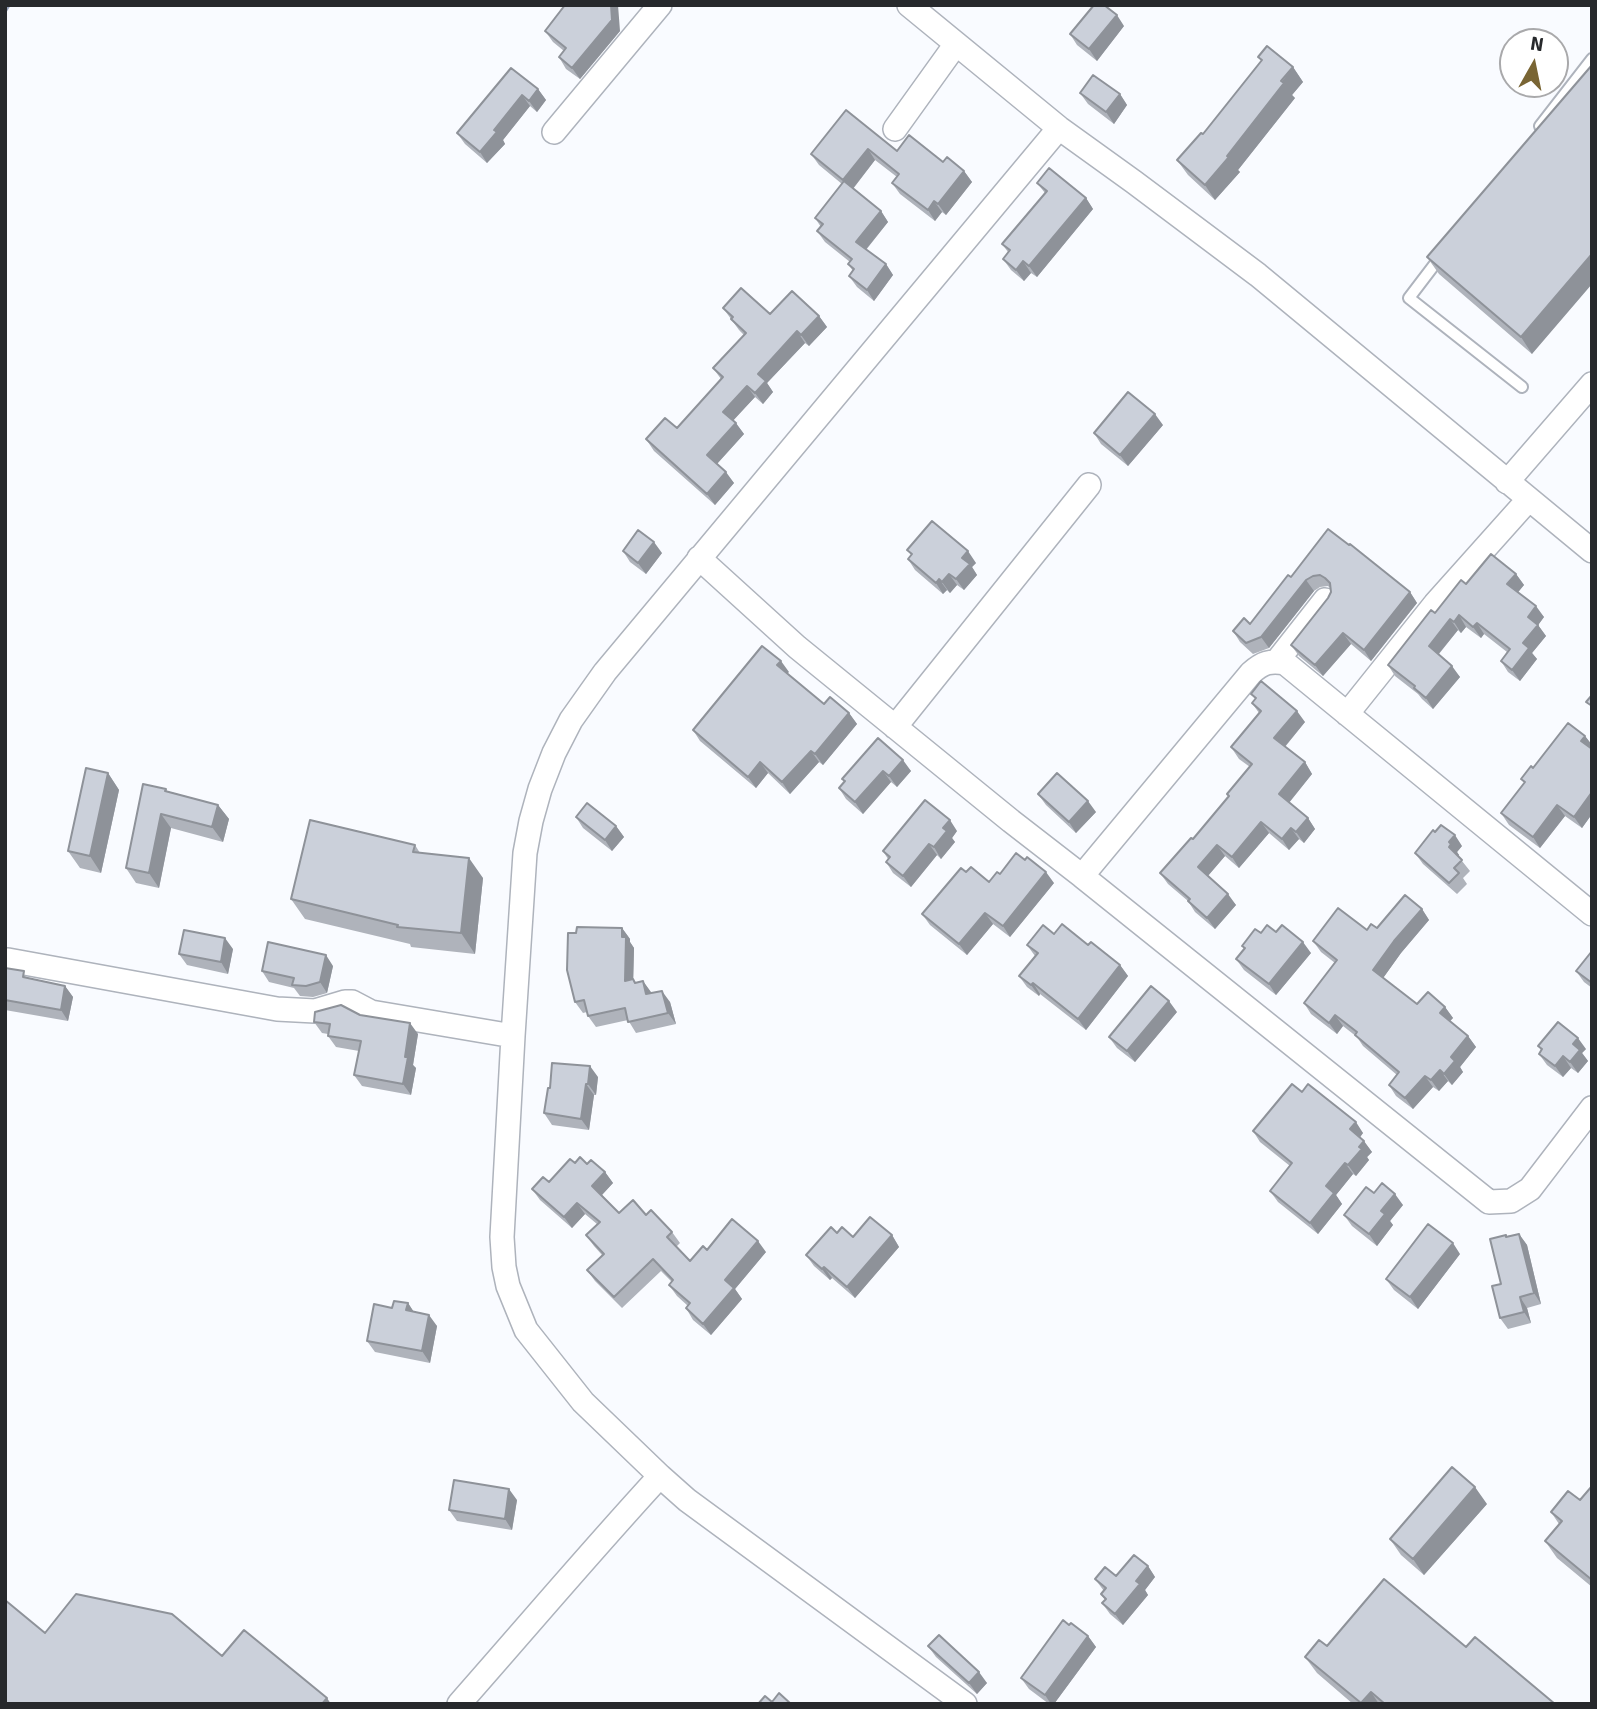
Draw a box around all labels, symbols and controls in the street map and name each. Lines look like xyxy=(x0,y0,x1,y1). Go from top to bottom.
north arrow xyxy=(1499,28,1569,98)
text: N xyxy=(1529,31,1545,57)

